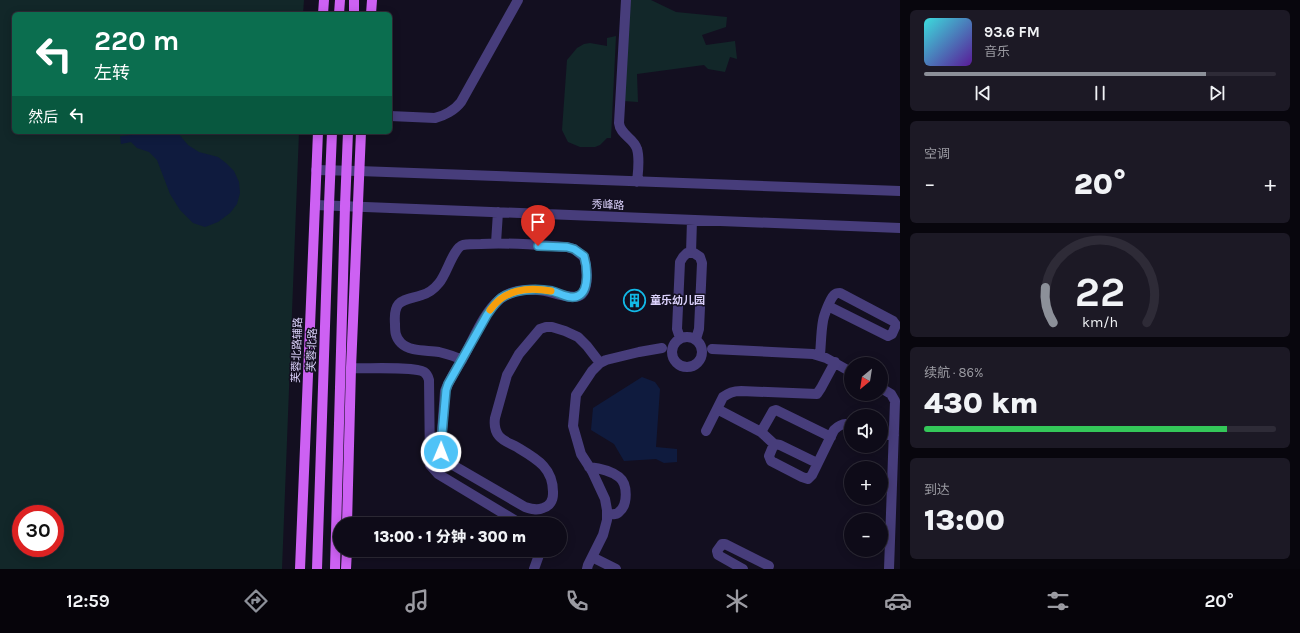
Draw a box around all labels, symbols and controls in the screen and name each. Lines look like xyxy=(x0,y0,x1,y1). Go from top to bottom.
text: 93.6 FM xyxy=(984,23,1040,41)
text: 220 m xyxy=(94,24,179,57)
icon: left xyxy=(28,28,80,80)
text: 音乐 xyxy=(984,44,1010,59)
text: 左转 xyxy=(94,62,130,84)
icon: previous xyxy=(972,82,994,104)
icon: pause xyxy=(1089,82,1111,104)
icon: next xyxy=(1206,82,1228,104)
icon: left xyxy=(66,104,88,126)
text: 然后 xyxy=(28,108,58,126)
text: 空调 xyxy=(924,146,950,161)
text: 20° xyxy=(1074,166,1126,202)
text: − xyxy=(924,171,936,197)
text: + xyxy=(1264,171,1276,197)
street label: 秀峰路 xyxy=(591,198,625,212)
pin xyxy=(521,205,555,246)
icon: arrive xyxy=(527,211,549,233)
text: 22 xyxy=(1075,267,1125,315)
building icon: 童乐幼儿园 xyxy=(622,287,648,313)
place label: 童乐幼儿园 xyxy=(650,294,705,307)
text: km/h xyxy=(1082,313,1118,330)
street label: 芙蓉北路辅路 xyxy=(289,317,305,383)
street label: 芙蓉北路 xyxy=(305,328,319,372)
north arrow xyxy=(844,357,888,401)
map controls xyxy=(844,357,888,557)
text: 续航 · 86% xyxy=(924,365,983,380)
text: 430 km xyxy=(924,385,1038,421)
button: sound xyxy=(844,409,888,453)
position arrow xyxy=(420,431,462,473)
button: + xyxy=(844,461,888,505)
text: 到达 xyxy=(924,482,950,497)
text: 13:00 xyxy=(924,502,1005,538)
speed limit sign: 30 xyxy=(12,505,64,557)
button: − xyxy=(844,513,888,557)
text: 13:00 · 1 分钟 · 300 m xyxy=(374,528,526,546)
icon: directions xyxy=(242,587,270,615)
icon: music xyxy=(403,587,431,615)
icon: phone xyxy=(563,587,591,615)
icon: climate xyxy=(723,587,751,615)
icon: car xyxy=(884,587,912,615)
icon: filters xyxy=(1044,587,1072,615)
text: 12:59 xyxy=(66,590,110,612)
text: 20° xyxy=(1204,590,1234,612)

